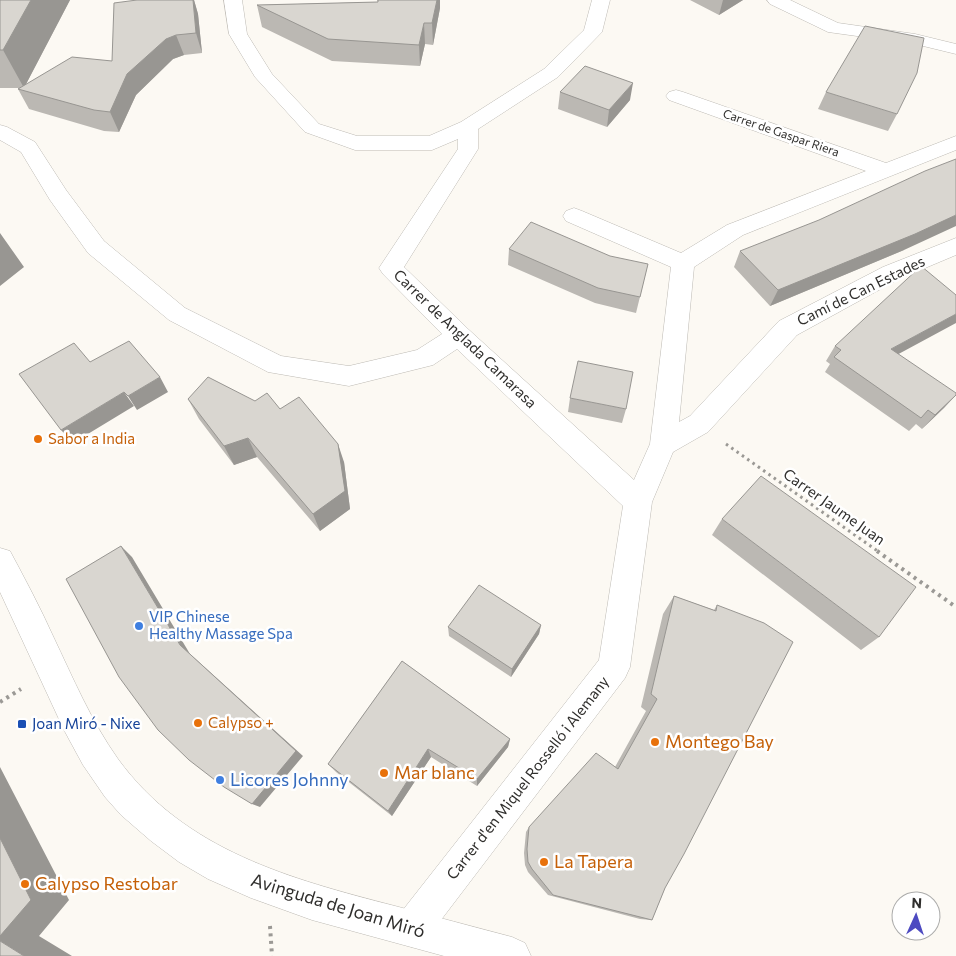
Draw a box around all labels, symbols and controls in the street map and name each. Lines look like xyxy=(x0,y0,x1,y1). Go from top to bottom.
street label: Carrer de Gaspar Riera xyxy=(721,106,841,159)
street label: Camí de Can Estades xyxy=(794,251,928,329)
street label: Carrer de Anglada Camarasa xyxy=(391,265,541,411)
place label: Sabor a India xyxy=(48,429,135,447)
marker: Sabor a India xyxy=(32,433,44,445)
street label: Carrer Jaume Juan xyxy=(780,464,889,548)
place label: VIP Chinese Healthy Massage Spa xyxy=(149,607,293,642)
marker: VIP Chinese Healthy Massage Spa xyxy=(133,620,145,632)
street label: Carrer d'en Miquel Rosselló i Alemany xyxy=(442,672,612,883)
place label: Calypso + xyxy=(208,713,274,731)
place label: Joan Miró - Nixe xyxy=(32,714,140,732)
marker: Calypso + xyxy=(192,717,204,729)
marker: Joan Miró - Nixe xyxy=(16,718,28,730)
place label: Montego Bay xyxy=(665,730,774,752)
marker: Montego Bay xyxy=(649,736,661,748)
place label: Mar blanc xyxy=(394,761,475,783)
marker: Mar blanc xyxy=(378,767,390,779)
place label: Licores Johnny xyxy=(230,768,349,790)
marker: Licores Johnny xyxy=(214,774,226,786)
place label: La Tapera xyxy=(554,850,633,872)
marker: La Tapera xyxy=(538,856,550,868)
street label: Avinguda de Joan Miró xyxy=(249,868,428,942)
place label: Calypso Restobar xyxy=(35,872,178,894)
marker: Calypso Restobar xyxy=(19,878,31,890)
north arrow xyxy=(891,891,941,941)
text: N xyxy=(911,894,922,911)

